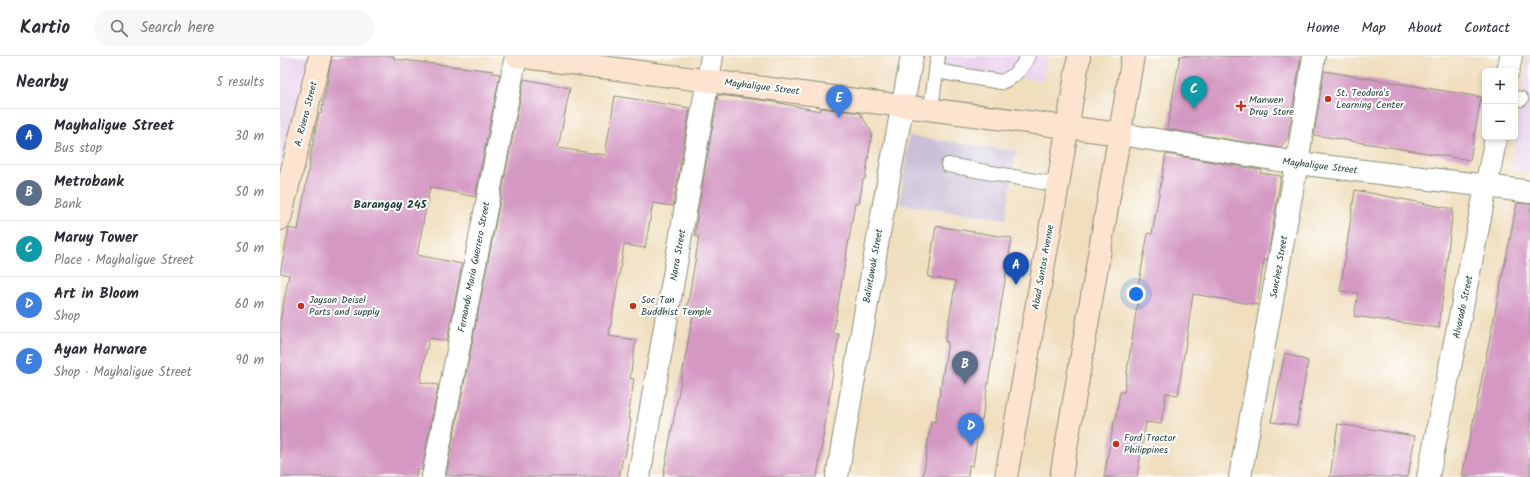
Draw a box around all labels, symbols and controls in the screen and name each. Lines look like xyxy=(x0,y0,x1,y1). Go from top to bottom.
search box xyxy=(94,10,374,46)
text: Kartio xyxy=(20,13,70,43)
text: Search here xyxy=(140,16,214,40)
icon: search xyxy=(108,17,130,39)
text: Home xyxy=(1306,17,1340,39)
text: Map xyxy=(1362,17,1386,39)
text: About xyxy=(1408,17,1442,39)
text: Contact xyxy=(1464,17,1510,39)
map controls xyxy=(1482,68,1518,140)
button: + xyxy=(1482,68,1518,104)
text: Nearby xyxy=(16,69,68,96)
text: 5 results xyxy=(216,72,264,93)
street label: Mayhaligue Street xyxy=(724,74,801,100)
pin: C xyxy=(1181,76,1207,109)
street label: A. Rivera Street xyxy=(290,80,322,148)
pin: E xyxy=(826,85,852,118)
place label: St. Teodora's Learning Center xyxy=(1336,85,1404,113)
place label: Manwen Drug Store xyxy=(1249,92,1294,120)
marker: St. Teodora's Learning Center xyxy=(1323,94,1333,104)
marker: Manwen Drug Store xyxy=(1236,101,1246,111)
button: − xyxy=(1482,104,1518,140)
text: Mayhaligue Street xyxy=(54,114,174,138)
text: A xyxy=(25,126,33,147)
text: 30 m xyxy=(235,126,264,147)
text: Bus stop xyxy=(54,138,102,159)
street label: Mayhaligue Street xyxy=(1282,153,1359,179)
text: Metrobank xyxy=(54,170,124,194)
text: B xyxy=(25,182,33,203)
text: 50 m xyxy=(235,182,264,203)
text: Bank xyxy=(54,194,81,215)
district label: Barangay 245 xyxy=(353,195,427,214)
street label: Fernando Maria Guerrero Street xyxy=(453,200,495,334)
street label: Abad Santos Avenue xyxy=(1028,223,1058,311)
text: Maruy Tower xyxy=(54,226,138,250)
street label: Balintawak Street xyxy=(859,227,887,304)
street label: Narra Street xyxy=(666,228,690,282)
street label: Sanchez Street xyxy=(1266,234,1292,300)
text: C xyxy=(25,238,33,259)
text: 50 m xyxy=(235,238,264,259)
text: Place · Mayhaligue Street xyxy=(54,250,194,271)
pin: A xyxy=(1003,252,1029,285)
street label: Alvarado Street xyxy=(1448,274,1478,340)
text: Art in Bloom xyxy=(54,282,139,306)
your location xyxy=(1126,284,1146,304)
place label: Jayson Deisel Parts and supply xyxy=(309,292,380,320)
place label: Soc Tan Buddhist Temple xyxy=(641,292,712,320)
text: D xyxy=(25,294,33,315)
text: 60 m xyxy=(235,294,264,315)
marker: Jayson Deisel Parts and supply xyxy=(296,301,306,311)
marker: Soc Tan Buddhist Temple xyxy=(628,301,638,311)
text: Shop xyxy=(54,306,80,327)
text: Ayan Harware xyxy=(54,338,147,362)
text: E xyxy=(25,350,33,371)
text: 90 m xyxy=(236,350,264,371)
pin: B xyxy=(952,351,978,384)
text: Shop · Mayhaligue Street xyxy=(54,362,192,383)
pin: D xyxy=(958,413,984,446)
place label: Ford Tractor Philippines xyxy=(1124,430,1176,458)
marker: Ford Tractor Philippines xyxy=(1111,439,1121,449)

